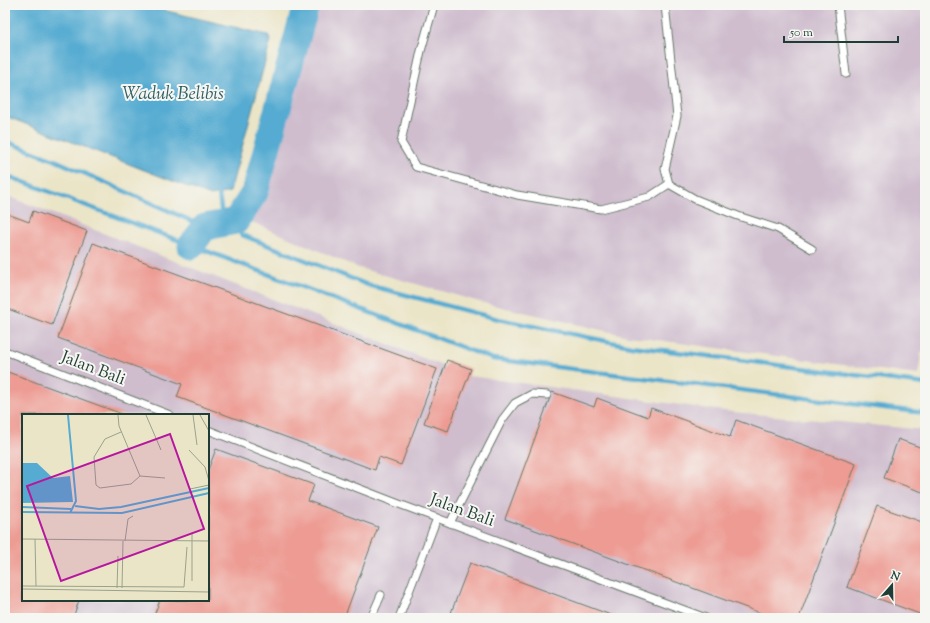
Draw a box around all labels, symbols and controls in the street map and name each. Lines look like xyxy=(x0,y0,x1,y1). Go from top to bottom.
scale bar xyxy=(784,18,898,44)
text: 50 m xyxy=(789,24,813,42)
water label: Waduk Belibis xyxy=(122,82,224,108)
street label: Jalan Bali xyxy=(56,345,129,392)
inset map xyxy=(22,414,209,601)
street label: Jalan Bali xyxy=(425,488,498,534)
north arrow xyxy=(872,565,912,605)
text: N xyxy=(887,567,902,586)

